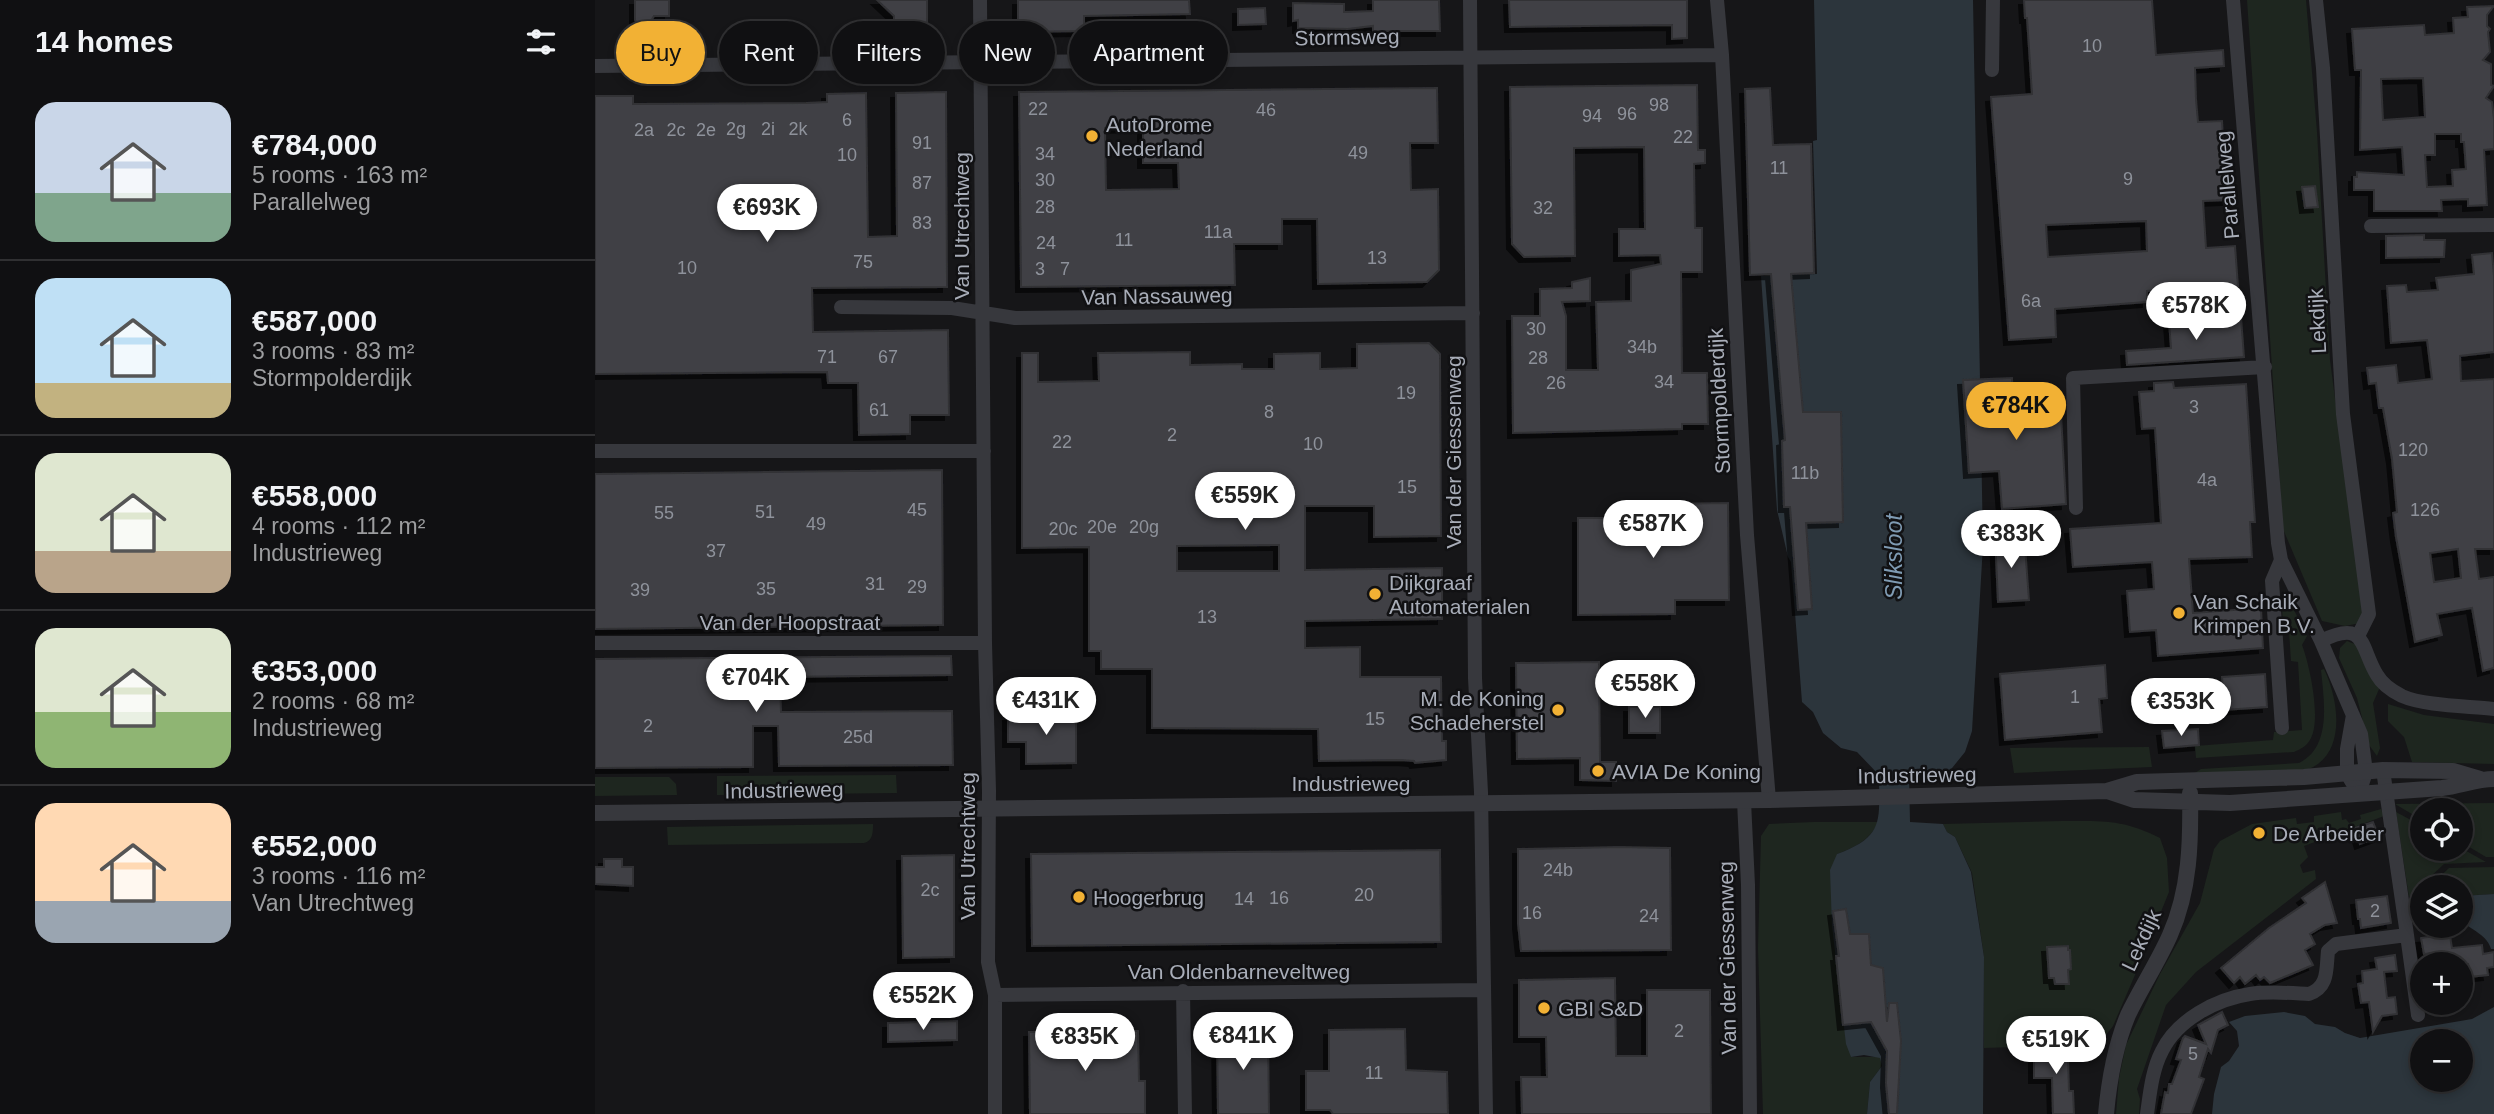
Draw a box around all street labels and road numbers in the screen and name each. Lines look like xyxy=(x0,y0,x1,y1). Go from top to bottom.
street label: Stormsweg xyxy=(1294,25,1400,49)
street label: Parallelweg xyxy=(2211,130,2243,240)
street label: Van Utrechtweg xyxy=(950,152,973,300)
street label: Van Nassauweg xyxy=(1081,283,1233,309)
street label: Lekdijk xyxy=(2304,287,2330,354)
street label: Stormpolderdijk xyxy=(1704,327,1734,474)
street label: Van der Giessenweg xyxy=(1442,355,1465,549)
street label: Van der Hoopstraat xyxy=(700,611,880,634)
street label: Industrieweg xyxy=(1857,762,1977,788)
street label: Van Utrechtweg xyxy=(956,772,979,920)
street label: Industrieweg xyxy=(1291,772,1411,795)
street label: Industrieweg xyxy=(724,777,844,803)
street label: Van der Giessenweg xyxy=(1714,861,1740,1055)
street label: Lekdijk xyxy=(2117,905,2165,974)
street label: Van Oldenbarneveltweg xyxy=(1128,960,1350,983)

